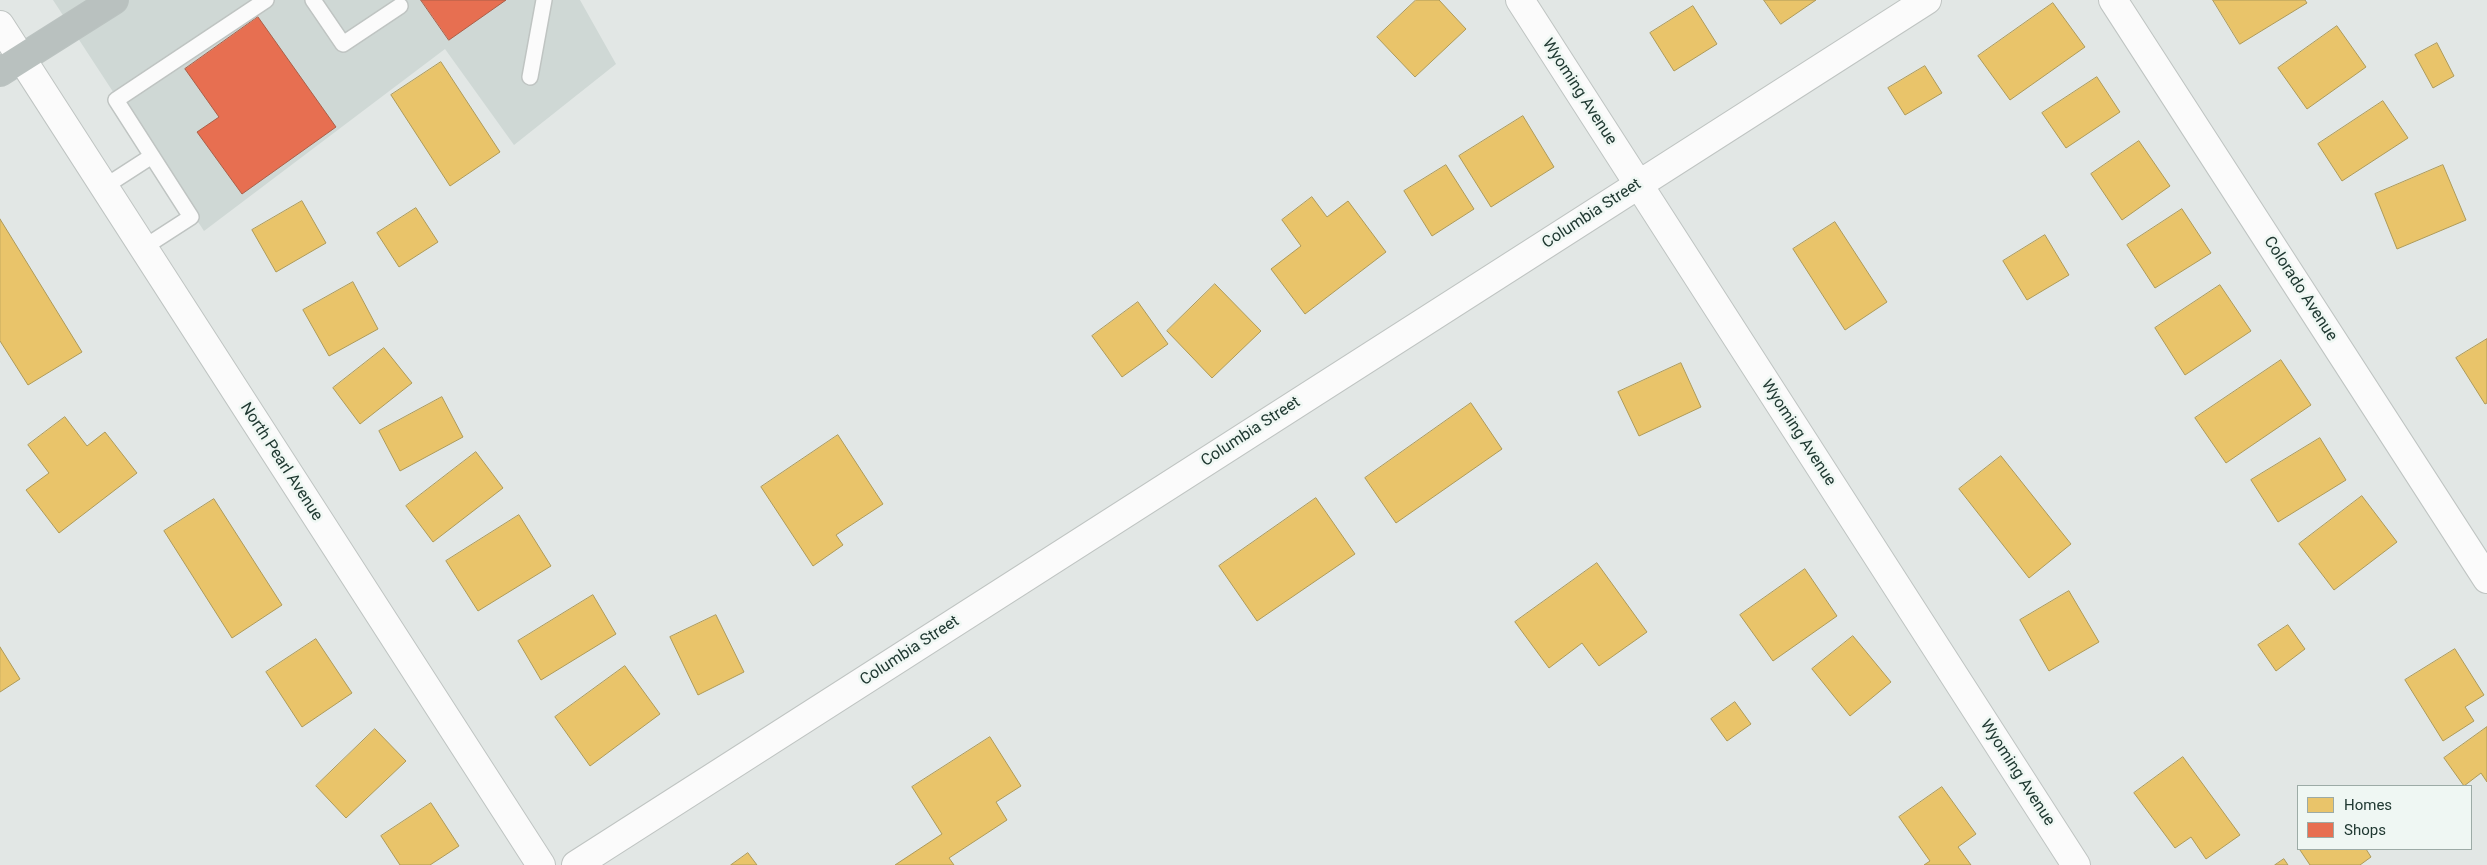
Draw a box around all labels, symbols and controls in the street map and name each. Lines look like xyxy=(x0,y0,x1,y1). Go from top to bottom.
street label: Wyoming Avenue xyxy=(1538,35,1620,149)
street label: Columbia Street xyxy=(1539,175,1645,253)
street label: Colorado Avenue xyxy=(2259,233,2341,345)
street label: Wyoming Avenue xyxy=(1757,376,1839,490)
street label: Columbia Street xyxy=(1198,393,1304,471)
street label: North Pearl Avenue xyxy=(236,399,326,525)
street label: Columbia Street xyxy=(857,612,963,690)
street label: Wyoming Avenue xyxy=(1976,716,2058,830)
legend xyxy=(2297,785,2472,850)
text: Homes xyxy=(2344,796,2392,814)
text: Shops xyxy=(2344,821,2386,839)

